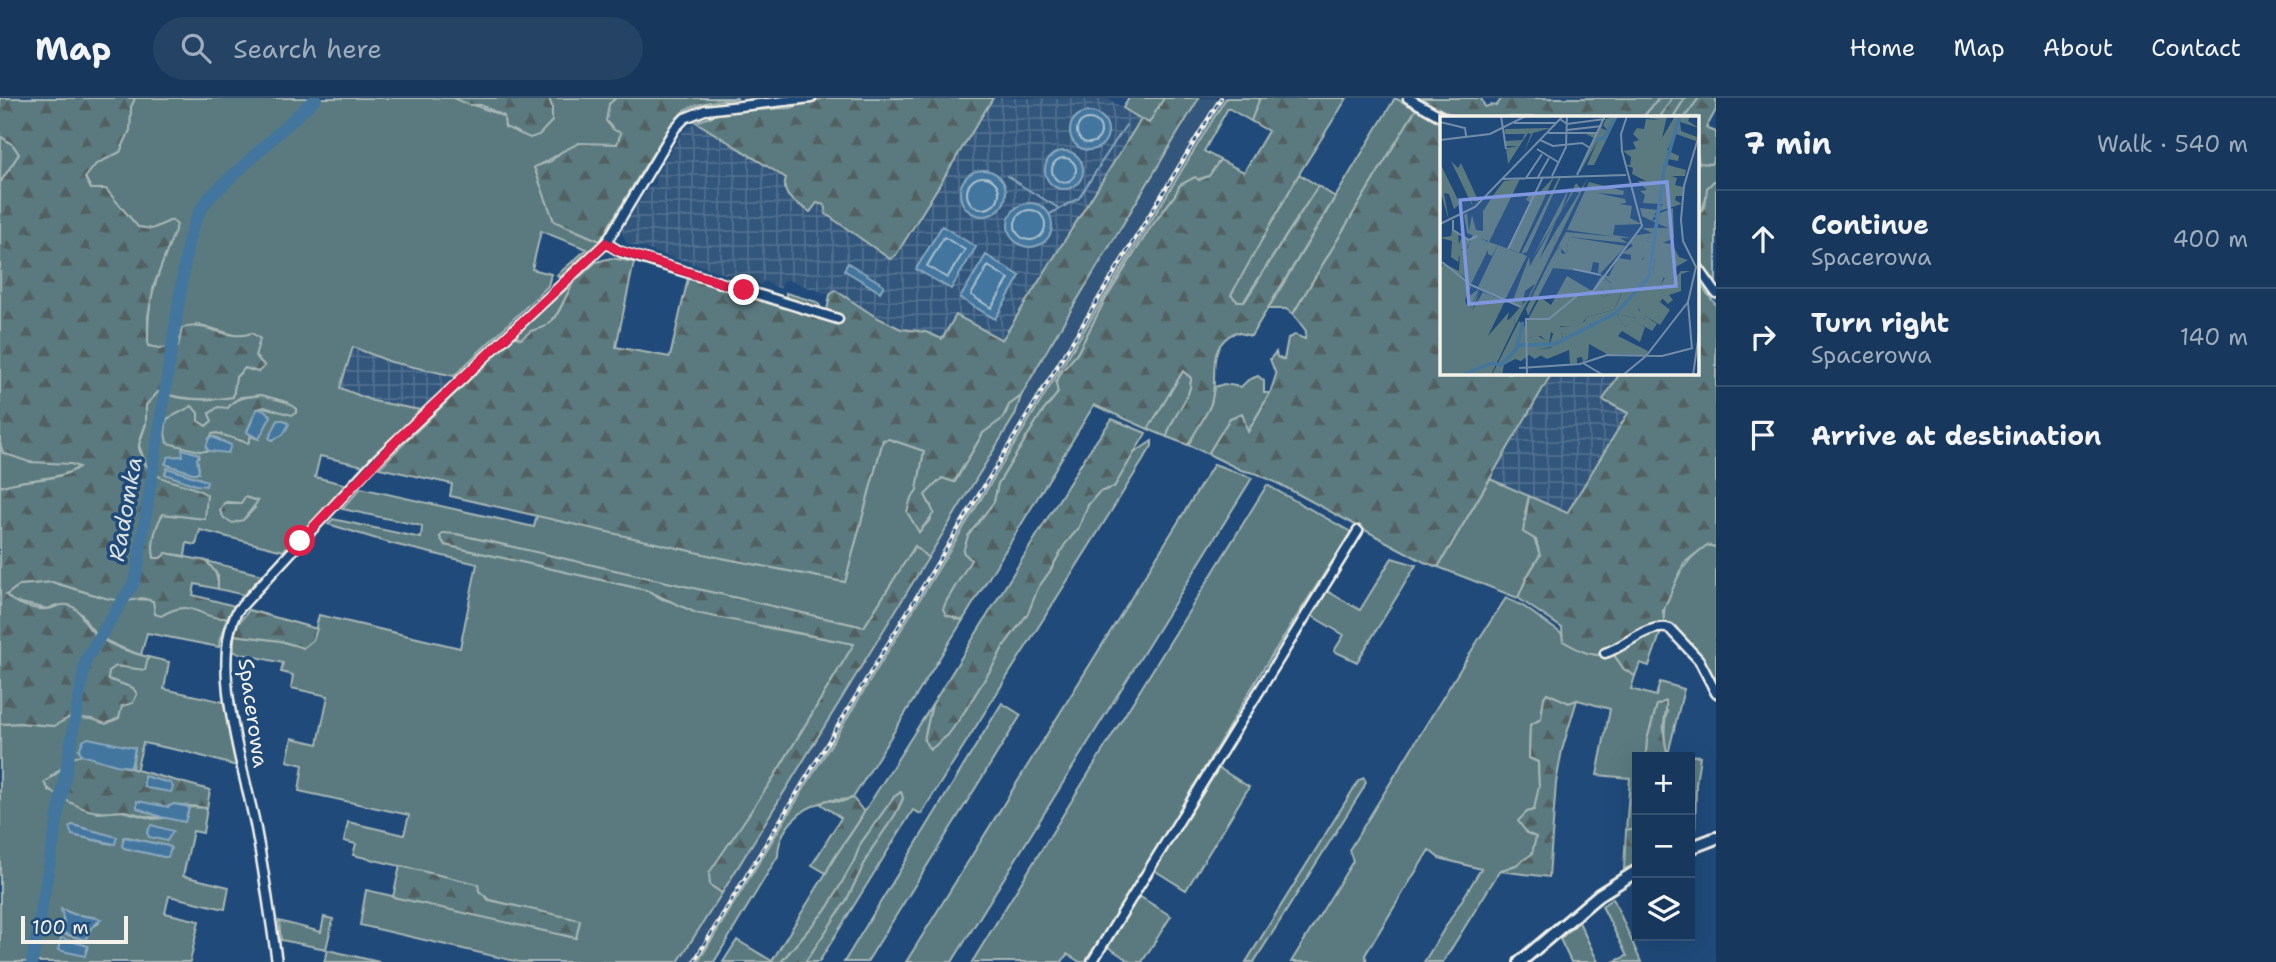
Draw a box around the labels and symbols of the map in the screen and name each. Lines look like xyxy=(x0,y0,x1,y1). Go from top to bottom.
inset map xyxy=(1440,116,1699,374)
route end xyxy=(728,274,759,305)
water label: Radomka xyxy=(101,455,149,563)
route start xyxy=(284,525,315,556)
street label: Spacerowa xyxy=(231,657,275,769)
scale bar xyxy=(21,913,128,945)

